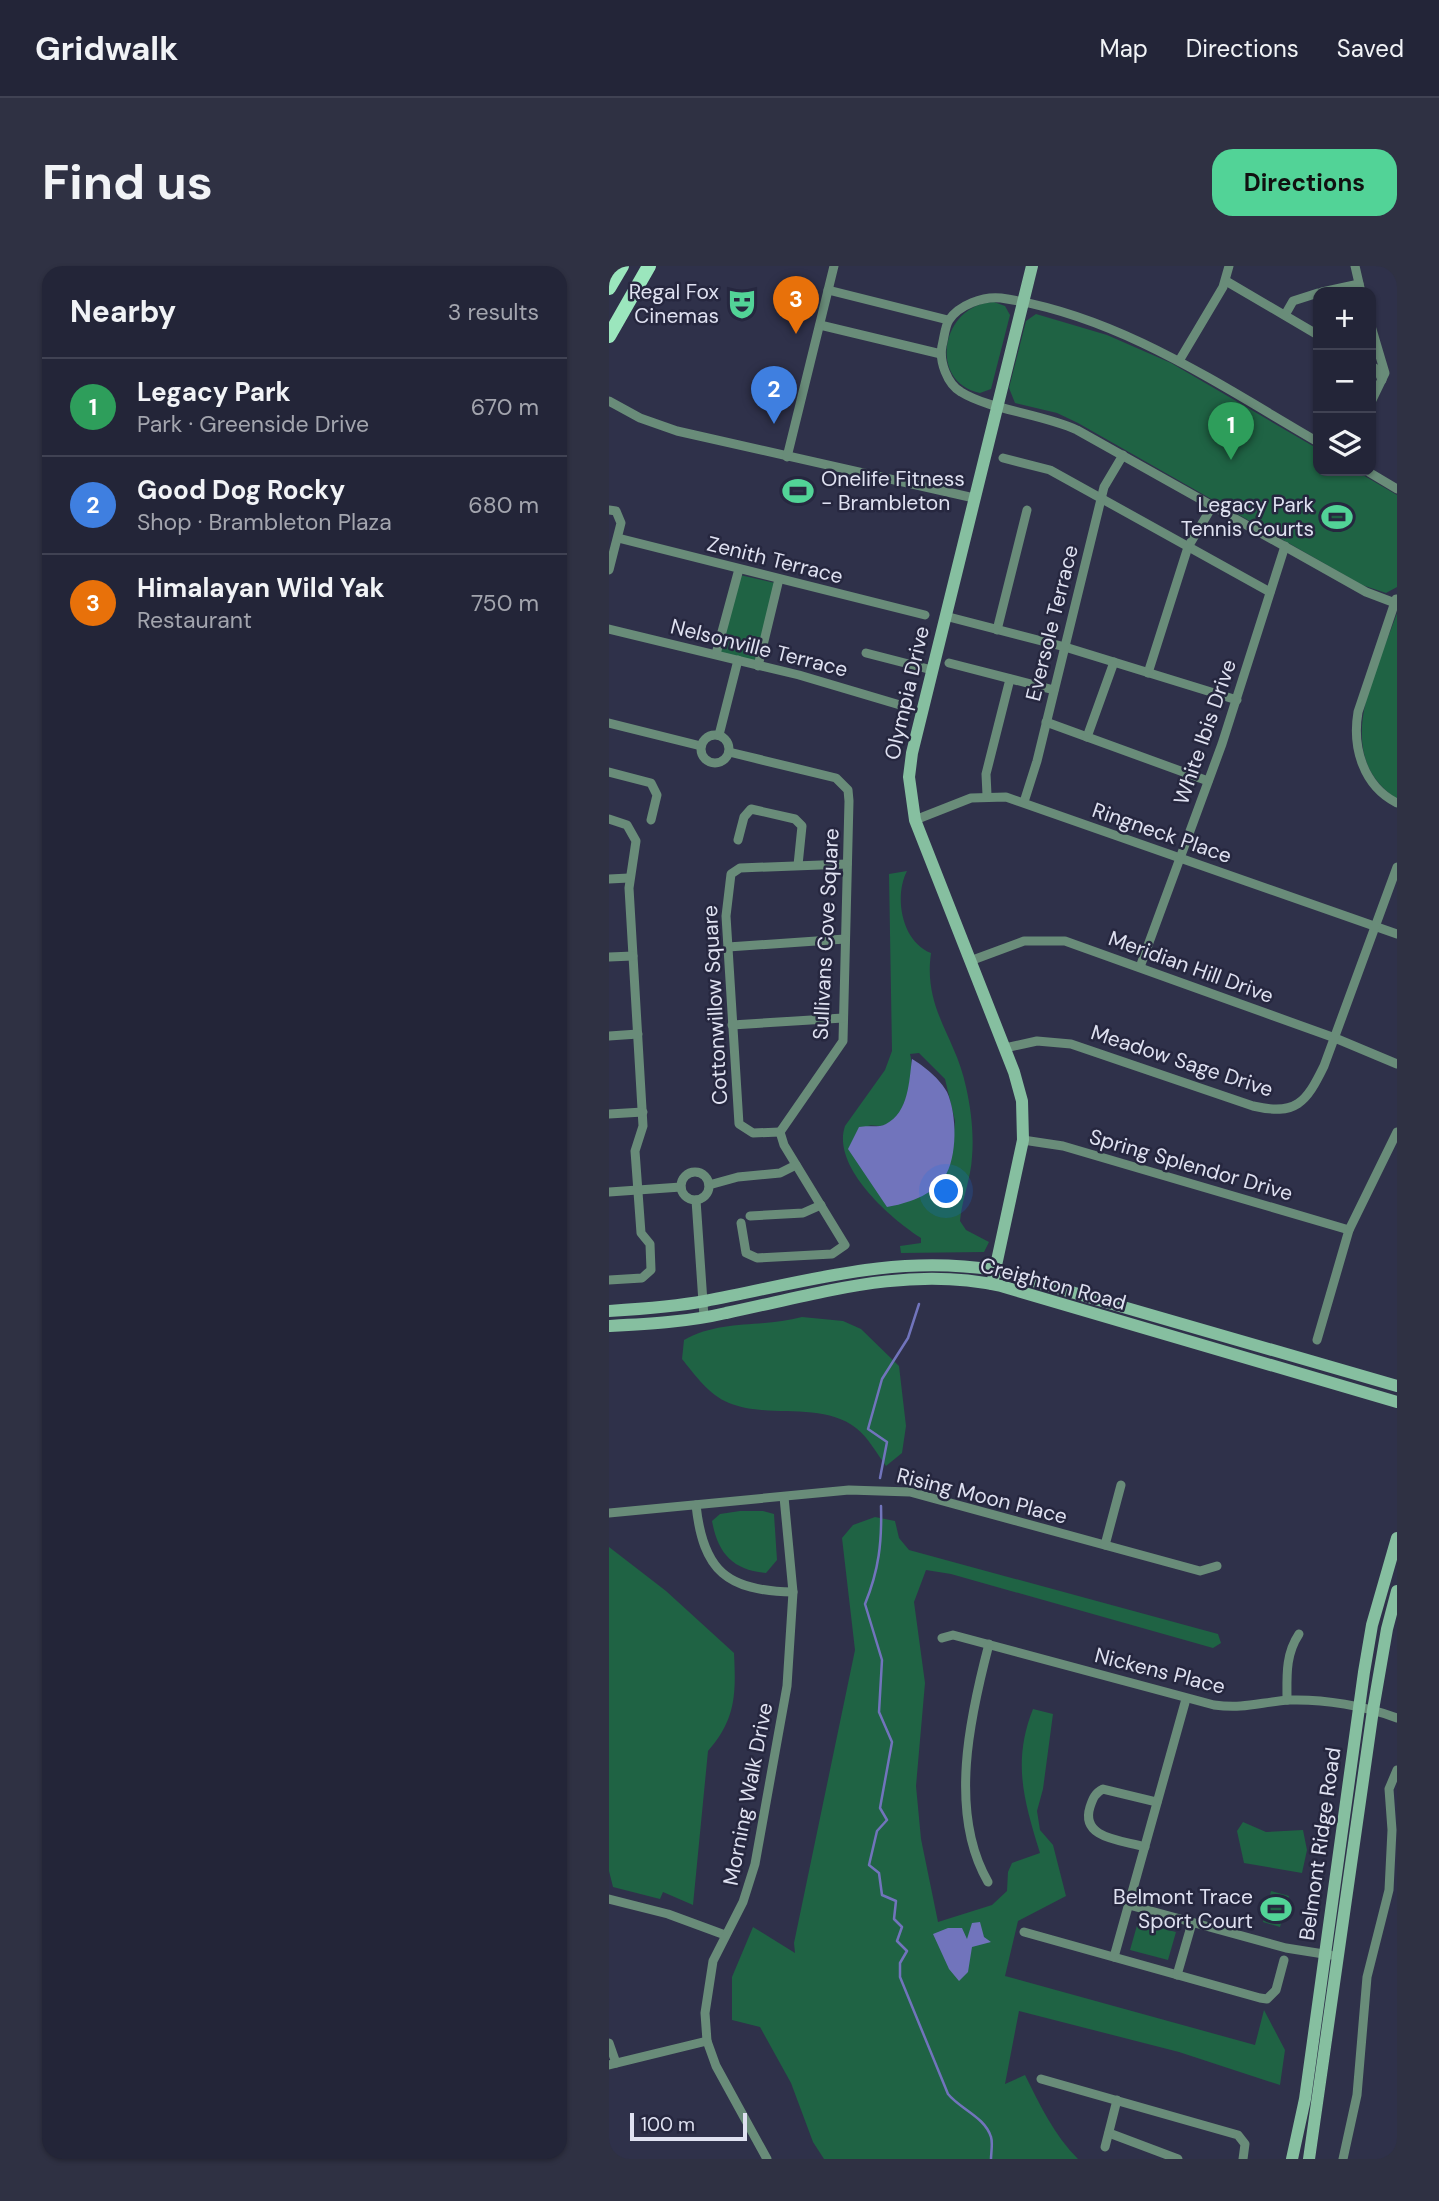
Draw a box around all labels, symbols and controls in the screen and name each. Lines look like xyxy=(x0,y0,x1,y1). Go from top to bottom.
text: Gridwalk xyxy=(35,27,178,70)
text: Map xyxy=(1100,33,1148,64)
text: Directions xyxy=(1186,33,1299,64)
text: Saved xyxy=(1337,33,1404,64)
button: Directions xyxy=(1212,149,1397,216)
text: Find us xyxy=(42,150,213,214)
pin: 3 xyxy=(773,276,819,334)
place label: Regal Fox Cinemas xyxy=(629,278,719,330)
theatre icon: Regal Fox Cinemas xyxy=(725,287,759,321)
map controls xyxy=(1313,287,1376,476)
button: + xyxy=(1313,287,1376,350)
text: Nearby xyxy=(70,292,176,331)
text: 3 results xyxy=(448,297,539,327)
button: − xyxy=(1313,350,1376,413)
pin: 2 xyxy=(751,366,797,424)
text: Legacy Park xyxy=(137,375,291,409)
text: 1 xyxy=(89,392,97,422)
text: 670 m xyxy=(471,392,539,422)
pin: 1 xyxy=(1208,402,1254,460)
text: Park · Greenside Drive xyxy=(137,409,369,439)
button: layers xyxy=(1313,413,1376,476)
place label: Onelife Fitness - Brambleton xyxy=(821,465,965,517)
text: Good Dog Rocky xyxy=(137,473,345,507)
sports icon: Onelife Fitness - Brambleton xyxy=(781,474,815,508)
text: 2 xyxy=(86,490,100,520)
text: 680 m xyxy=(468,490,539,520)
place label: Legacy Park Tennis Courts xyxy=(1181,491,1314,543)
sports icon: Legacy Park Tennis Courts xyxy=(1320,500,1354,534)
text: Shop · Brambleton Plaza xyxy=(137,507,392,537)
street label: Zenith Terrace xyxy=(704,530,846,590)
street label: Eversole Terrace xyxy=(1019,542,1085,704)
text: Himalayan Wild Yak xyxy=(137,571,384,605)
text: 3 xyxy=(86,588,100,618)
text: 750 m xyxy=(471,588,539,618)
text: Restaurant xyxy=(137,605,252,635)
street label: Nelsonville Terrace xyxy=(667,612,851,684)
street label: Olympia Drive xyxy=(878,623,936,763)
street label: White Ibis Drive xyxy=(1167,656,1243,808)
street label: Ringneck Place xyxy=(1089,796,1235,870)
street label: Sullivans Cove Square xyxy=(806,827,846,1041)
street label: Cottonwillow Square xyxy=(696,904,734,1106)
street label: Meridian Hill Drive xyxy=(1105,924,1277,1010)
street label: Meadow Sage Drive xyxy=(1087,1018,1277,1104)
street label: Spring Splendor Drive xyxy=(1086,1123,1296,1207)
your location xyxy=(929,1174,963,1208)
street label: Creighton Road xyxy=(977,1251,1129,1317)
street label: Rising Moon Place xyxy=(894,1461,1070,1531)
street label: Nickens Place xyxy=(1092,1641,1228,1701)
street label: Morning Walk Drive xyxy=(717,1700,779,1888)
street label: Belmont Ridge Road xyxy=(1293,1746,1347,1942)
place label: Belmont Trace Sport Court xyxy=(1113,1883,1253,1935)
sports icon: Belmont Trace Sport Court xyxy=(1259,1892,1293,1926)
scale bar xyxy=(630,2110,747,2142)
text: 100 m xyxy=(641,2112,695,2137)

